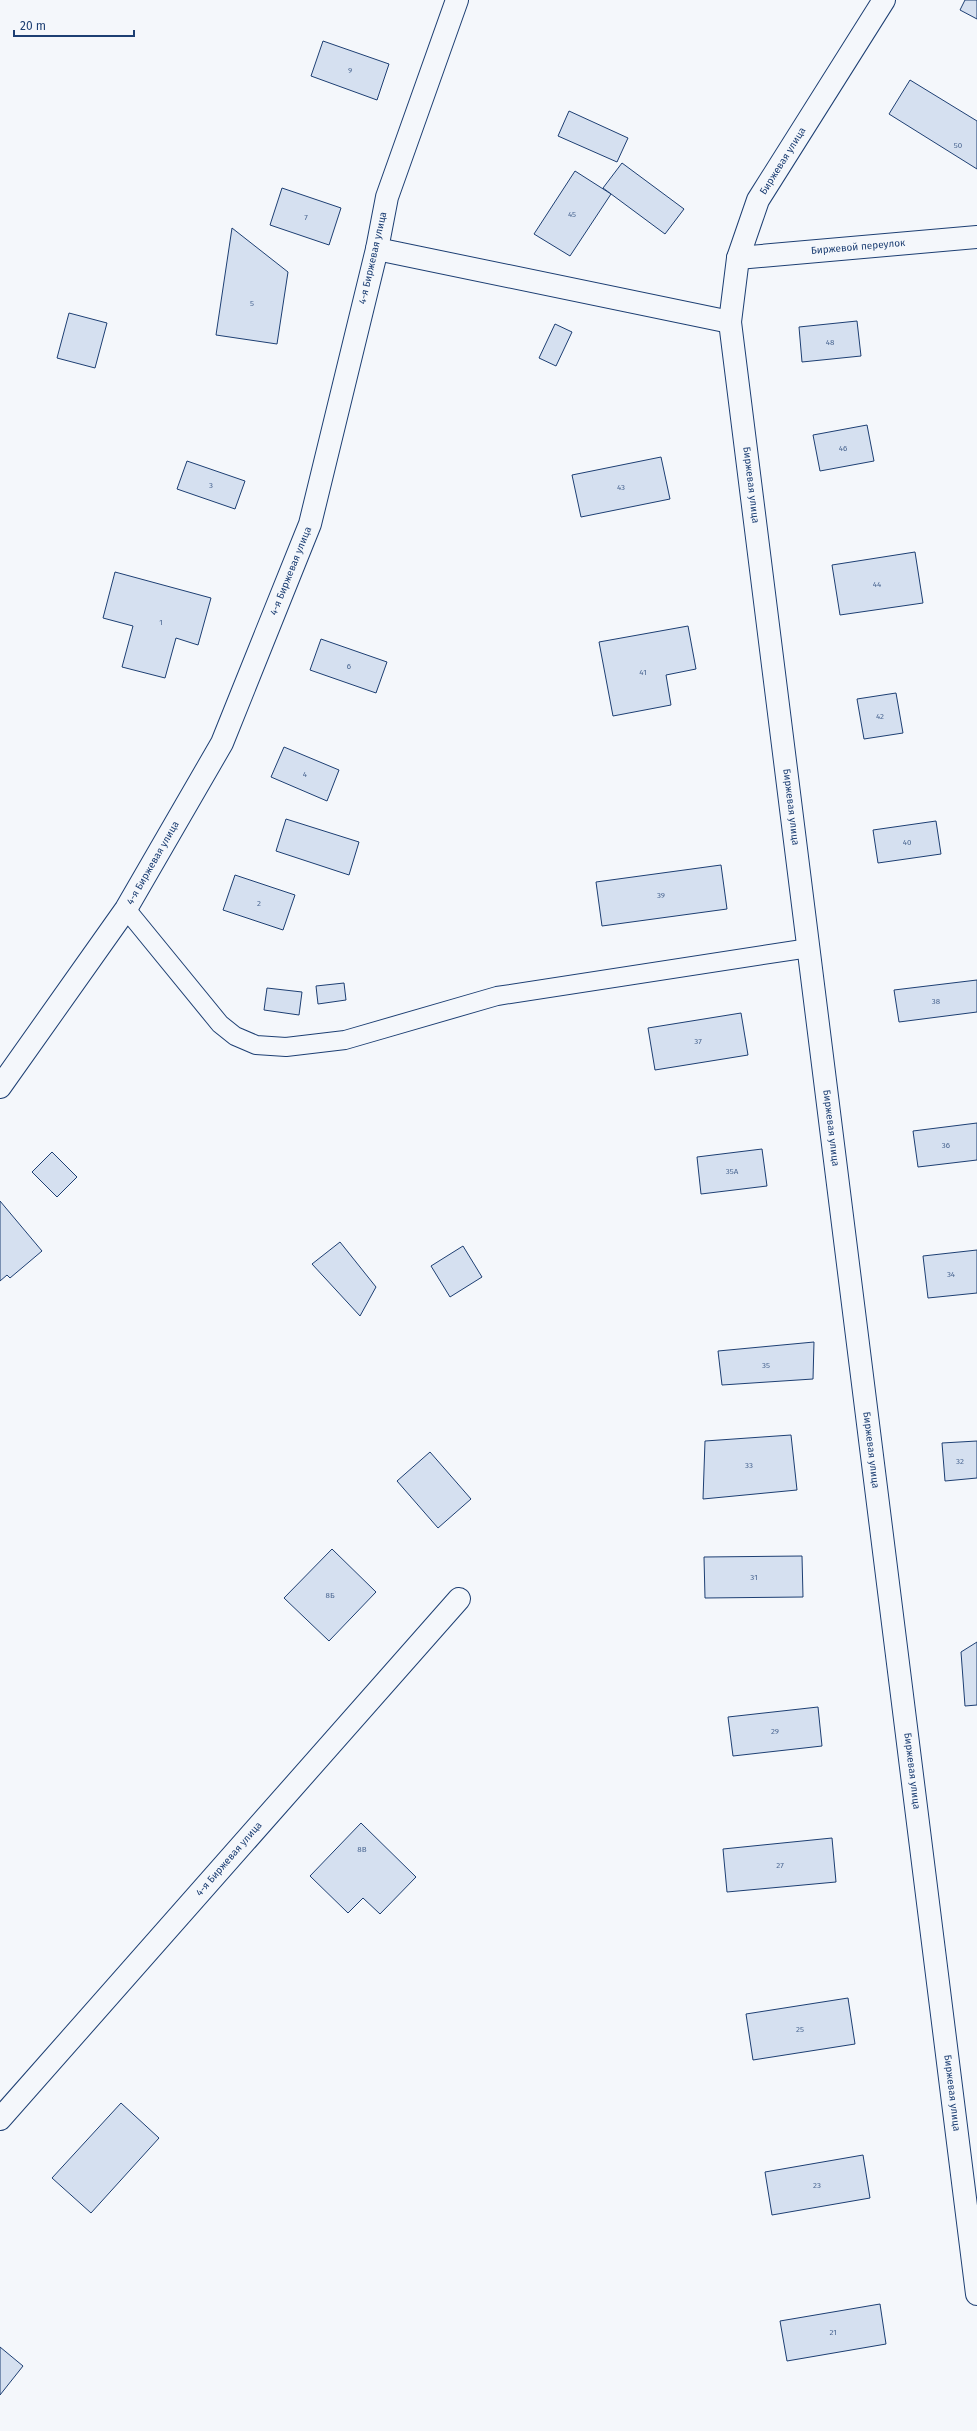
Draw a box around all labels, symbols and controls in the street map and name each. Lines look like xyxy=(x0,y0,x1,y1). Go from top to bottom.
scale bar xyxy=(14,12,134,38)
text: 20 m xyxy=(20,19,46,33)
house number: 9 xyxy=(348,66,352,75)
street label: Биржевая улица xyxy=(757,125,809,197)
house number: 50 xyxy=(954,141,963,150)
house number: 45 xyxy=(568,210,576,219)
street label: 4-я Биржевая улица xyxy=(357,211,389,305)
house number: 7 xyxy=(304,213,308,222)
street label: Биржевой переулок xyxy=(810,237,906,257)
house number: 5 xyxy=(250,299,254,308)
house number: 48 xyxy=(826,338,835,347)
house number: 46 xyxy=(839,444,847,453)
street label: Биржевая улица xyxy=(740,446,762,524)
house number: 3 xyxy=(209,481,213,490)
house number: 43 xyxy=(617,483,625,492)
street label: 4-я Биржевая улица xyxy=(268,525,314,617)
house number: 44 xyxy=(873,580,882,589)
house number: 1 xyxy=(159,618,163,627)
house number: 6 xyxy=(347,662,351,671)
house number: 41 xyxy=(639,668,647,677)
house number: 42 xyxy=(876,712,884,721)
street label: Биржевая улица xyxy=(780,768,802,846)
house number: 4 xyxy=(303,770,308,779)
street label: 4-я Биржевая улица xyxy=(124,819,182,907)
house number: 40 xyxy=(903,838,912,847)
house number: 39 xyxy=(657,891,665,900)
house number: 2 xyxy=(257,899,261,908)
house number: 38 xyxy=(932,997,941,1006)
house number: 37 xyxy=(694,1037,702,1046)
street label: Биржевая улица xyxy=(820,1089,842,1167)
house number: 36 xyxy=(942,1141,950,1150)
house number: 35А xyxy=(726,1167,739,1176)
house number: 34 xyxy=(947,1270,956,1279)
house number: 35 xyxy=(762,1361,770,1370)
street label: Биржевая улица xyxy=(860,1411,882,1489)
house number: 32 xyxy=(956,1457,964,1466)
house number: 33 xyxy=(745,1461,753,1470)
house number: 31 xyxy=(750,1573,758,1582)
house number: 8Б xyxy=(325,1591,335,1600)
house number: 29 xyxy=(771,1727,779,1736)
street label: Биржевая улица xyxy=(901,1732,923,1810)
street label: 4-я Биржевая улица xyxy=(193,1819,265,1899)
house number: 8В xyxy=(357,1845,367,1854)
house number: 27 xyxy=(776,1861,784,1870)
house number: 25 xyxy=(796,2025,804,2034)
street label: Биржевая улица xyxy=(941,2054,963,2132)
house number: 23 xyxy=(813,2181,821,2190)
house number: 21 xyxy=(829,2328,837,2337)

